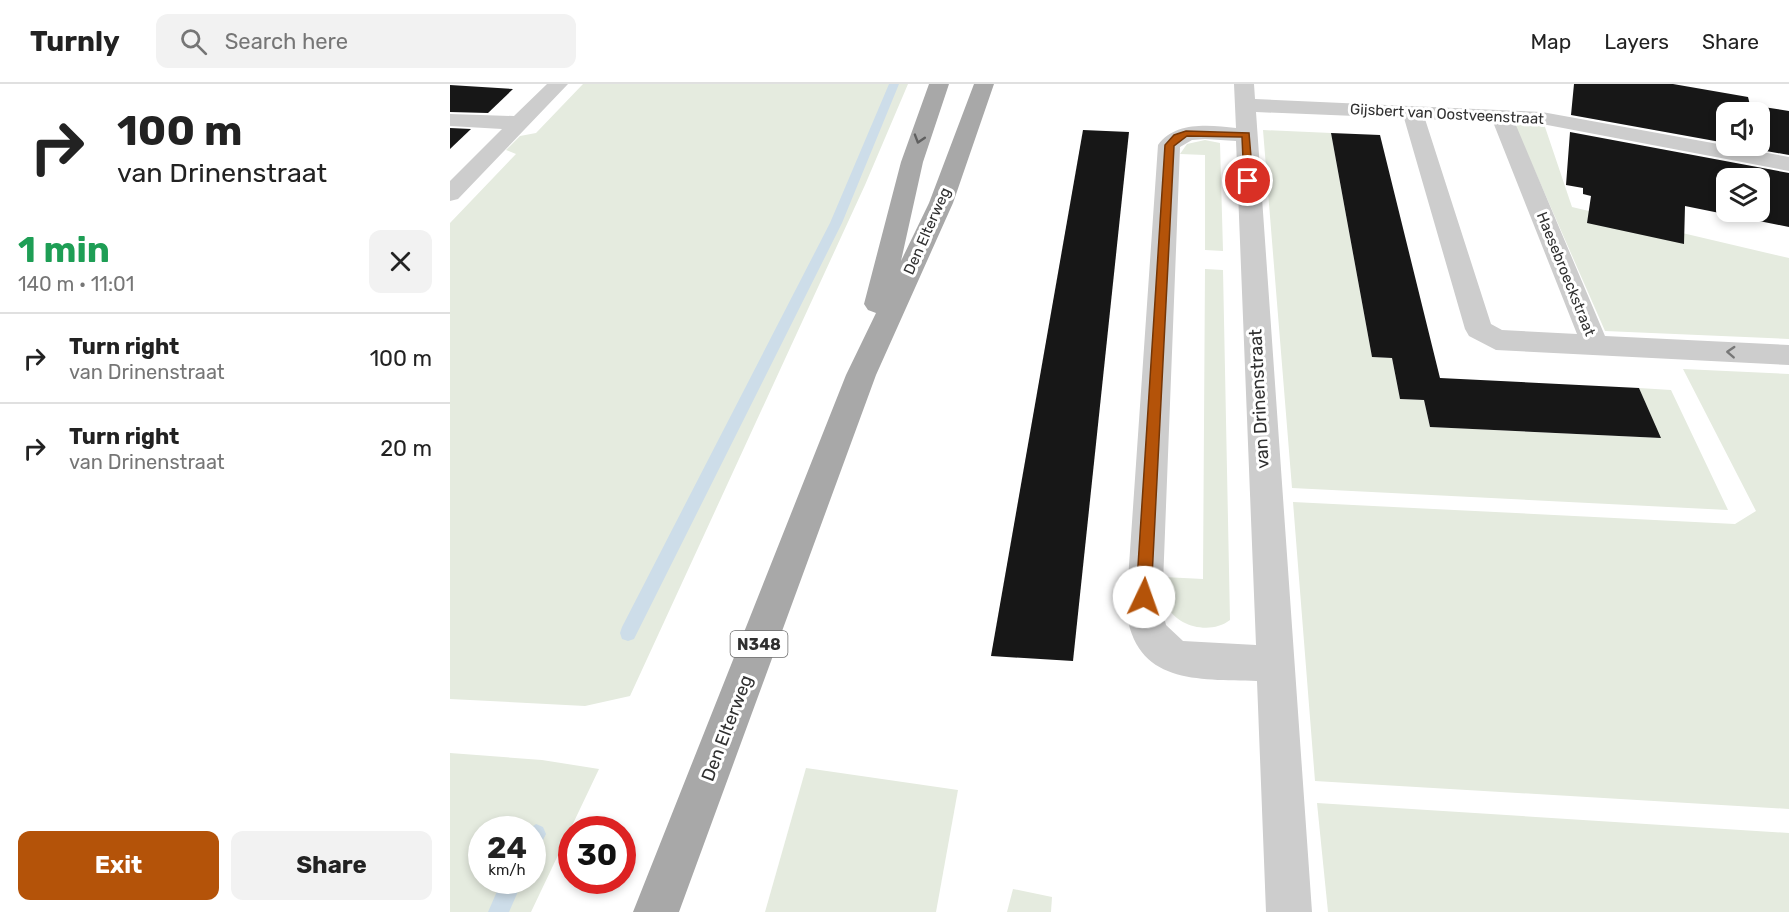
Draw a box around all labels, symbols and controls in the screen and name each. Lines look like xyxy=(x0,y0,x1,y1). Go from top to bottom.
search box xyxy=(156,14,576,68)
text: Turnly xyxy=(30,25,120,58)
icon: search xyxy=(177,25,210,58)
text: Search here xyxy=(225,28,348,55)
text: Map xyxy=(1530,29,1571,54)
text: Layers xyxy=(1604,29,1669,54)
text: Share xyxy=(1702,29,1759,54)
street label: Gijsbert van Oostveenstraat xyxy=(1350,100,1545,128)
map controls xyxy=(1716,102,1770,222)
button: sound xyxy=(1716,102,1770,156)
text: 100 m xyxy=(117,106,242,156)
icon: right xyxy=(18,108,96,186)
one-way arrow xyxy=(914,133,926,144)
pin xyxy=(1222,155,1273,206)
text: van Drinenstraat xyxy=(117,157,327,189)
icon: arrive xyxy=(1231,164,1264,197)
button: layers xyxy=(1716,168,1770,222)
street label: Den Elterweg xyxy=(900,185,954,277)
street label: Haesebroeckstraat xyxy=(1533,209,1599,339)
text: 1 min xyxy=(18,228,110,271)
button: close xyxy=(369,230,432,293)
text: 140 m · 11:01 xyxy=(18,272,134,296)
street label: van Drinenstraat xyxy=(1244,328,1274,470)
text: Turn right xyxy=(69,333,179,360)
icon: right xyxy=(18,342,51,375)
text: 100 m xyxy=(370,345,432,372)
one-way arrow xyxy=(1726,345,1735,358)
text: van Drinenstraat xyxy=(69,360,225,384)
text: Turn right xyxy=(69,423,179,450)
icon: right xyxy=(18,432,51,465)
text: 20 m xyxy=(380,435,432,462)
text: van Drinenstraat xyxy=(69,450,225,474)
position arrow xyxy=(1112,565,1176,629)
road number: N348 xyxy=(730,631,788,657)
street label: Den Elterweg xyxy=(697,672,757,784)
speed limit sign: 30 xyxy=(558,816,636,894)
text: 24 xyxy=(487,830,527,866)
button: Exit xyxy=(18,831,219,900)
button: Share xyxy=(231,831,432,900)
text: km/h xyxy=(488,861,526,879)

